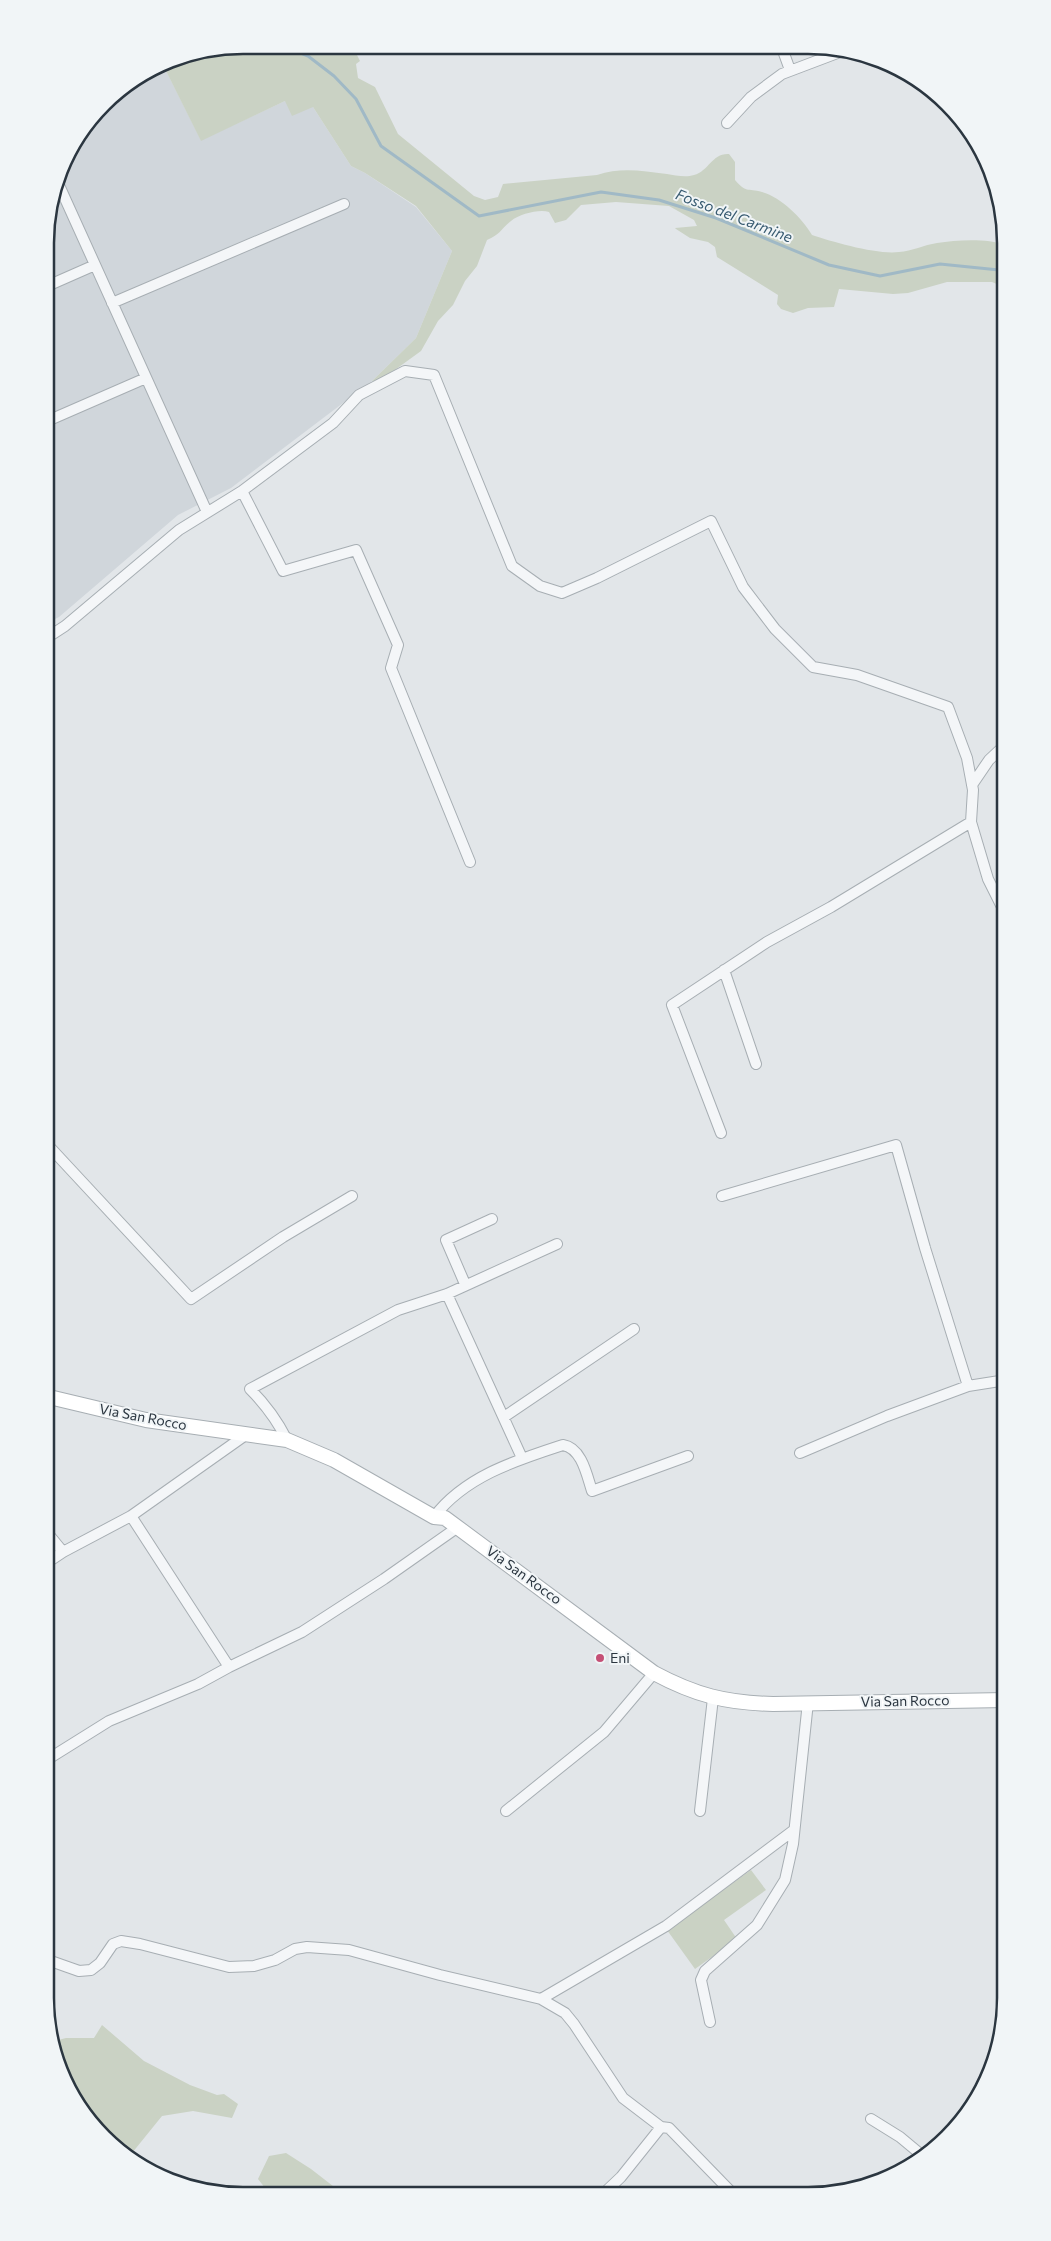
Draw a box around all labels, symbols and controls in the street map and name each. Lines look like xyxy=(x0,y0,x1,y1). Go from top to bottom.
water label: Fosso del Carmine xyxy=(674,185,795,246)
street label: Via San Rocco xyxy=(98,1400,188,1433)
street label: Via San Rocco xyxy=(483,1542,565,1608)
place label: Eni xyxy=(610,1649,630,1666)
marker: Eni xyxy=(594,1652,606,1664)
street label: Via San Rocco xyxy=(860,1691,950,1710)

